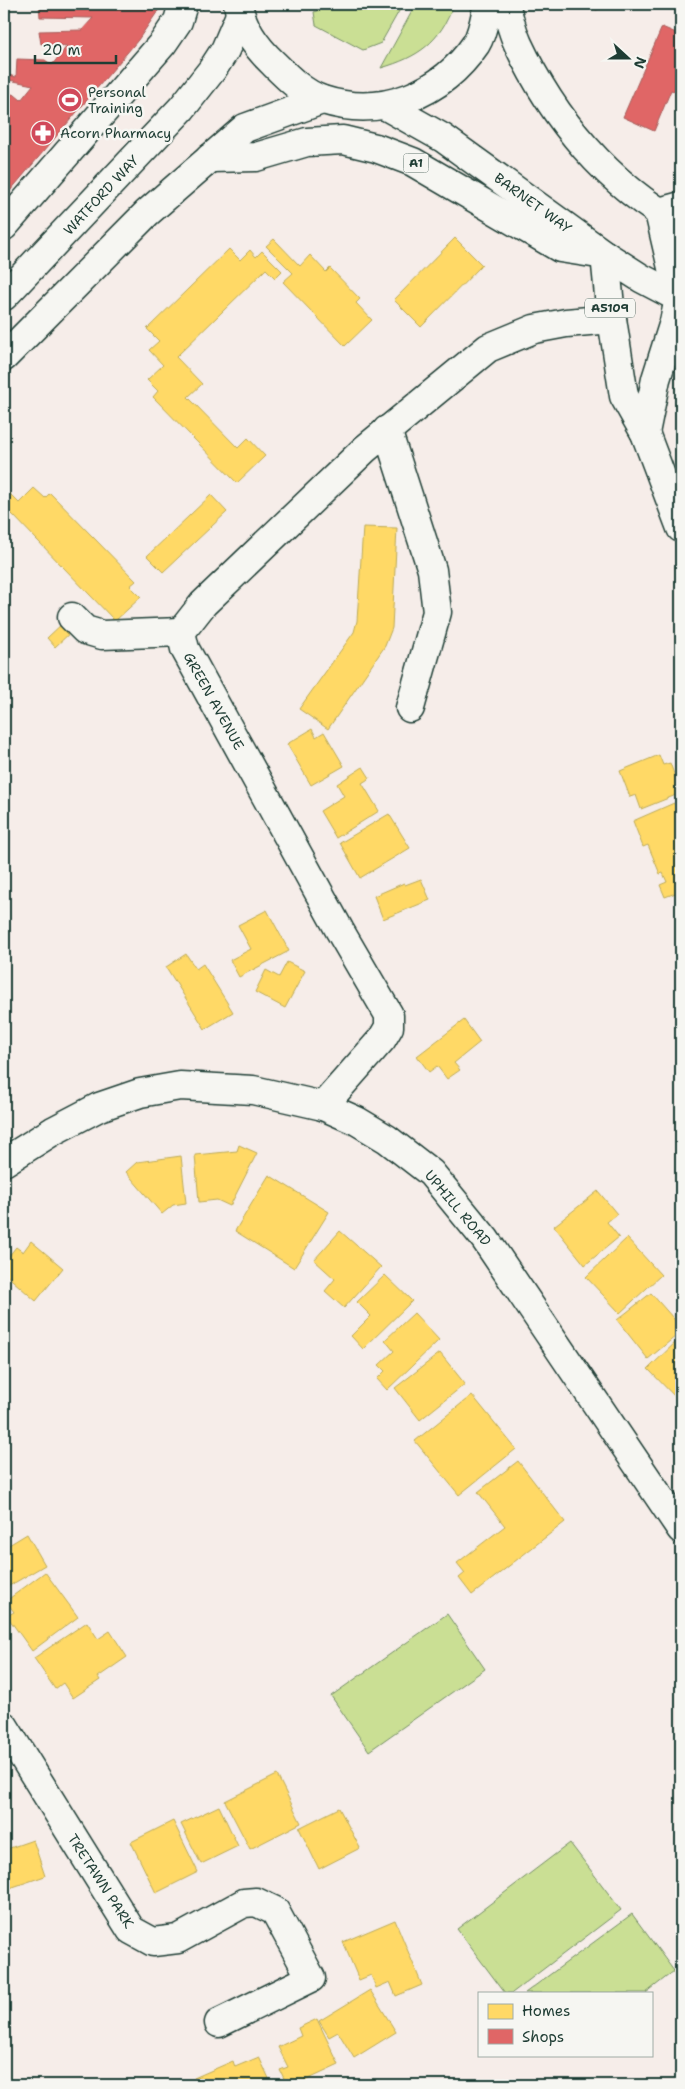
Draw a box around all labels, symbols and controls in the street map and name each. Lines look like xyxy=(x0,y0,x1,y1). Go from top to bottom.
scale bar xyxy=(35,32,116,64)
north arrow xyxy=(602,32,652,82)
text: 20 m xyxy=(42,40,81,60)
text: N xyxy=(630,54,651,71)
place label: Personal Training xyxy=(88,83,147,117)
sports icon: Personal Training xyxy=(57,87,83,113)
pharmacy icon: Acorn Pharmacy xyxy=(30,120,56,146)
place label: Acorn Pharmacy xyxy=(60,124,171,142)
street label: WATFORD WAY xyxy=(59,151,143,239)
road number: A1 xyxy=(404,154,428,172)
street label: BARNET WAY xyxy=(491,169,576,238)
road number: A5109 xyxy=(585,298,635,318)
street label: GREEN AVENUE xyxy=(180,649,248,753)
street label: UPHILL ROAD xyxy=(421,1166,495,1250)
street label: TRETAWN PARK xyxy=(64,1830,138,1932)
legend xyxy=(478,1992,652,2056)
text: Homes xyxy=(522,2001,570,2021)
text: Shops xyxy=(522,2027,564,2047)

